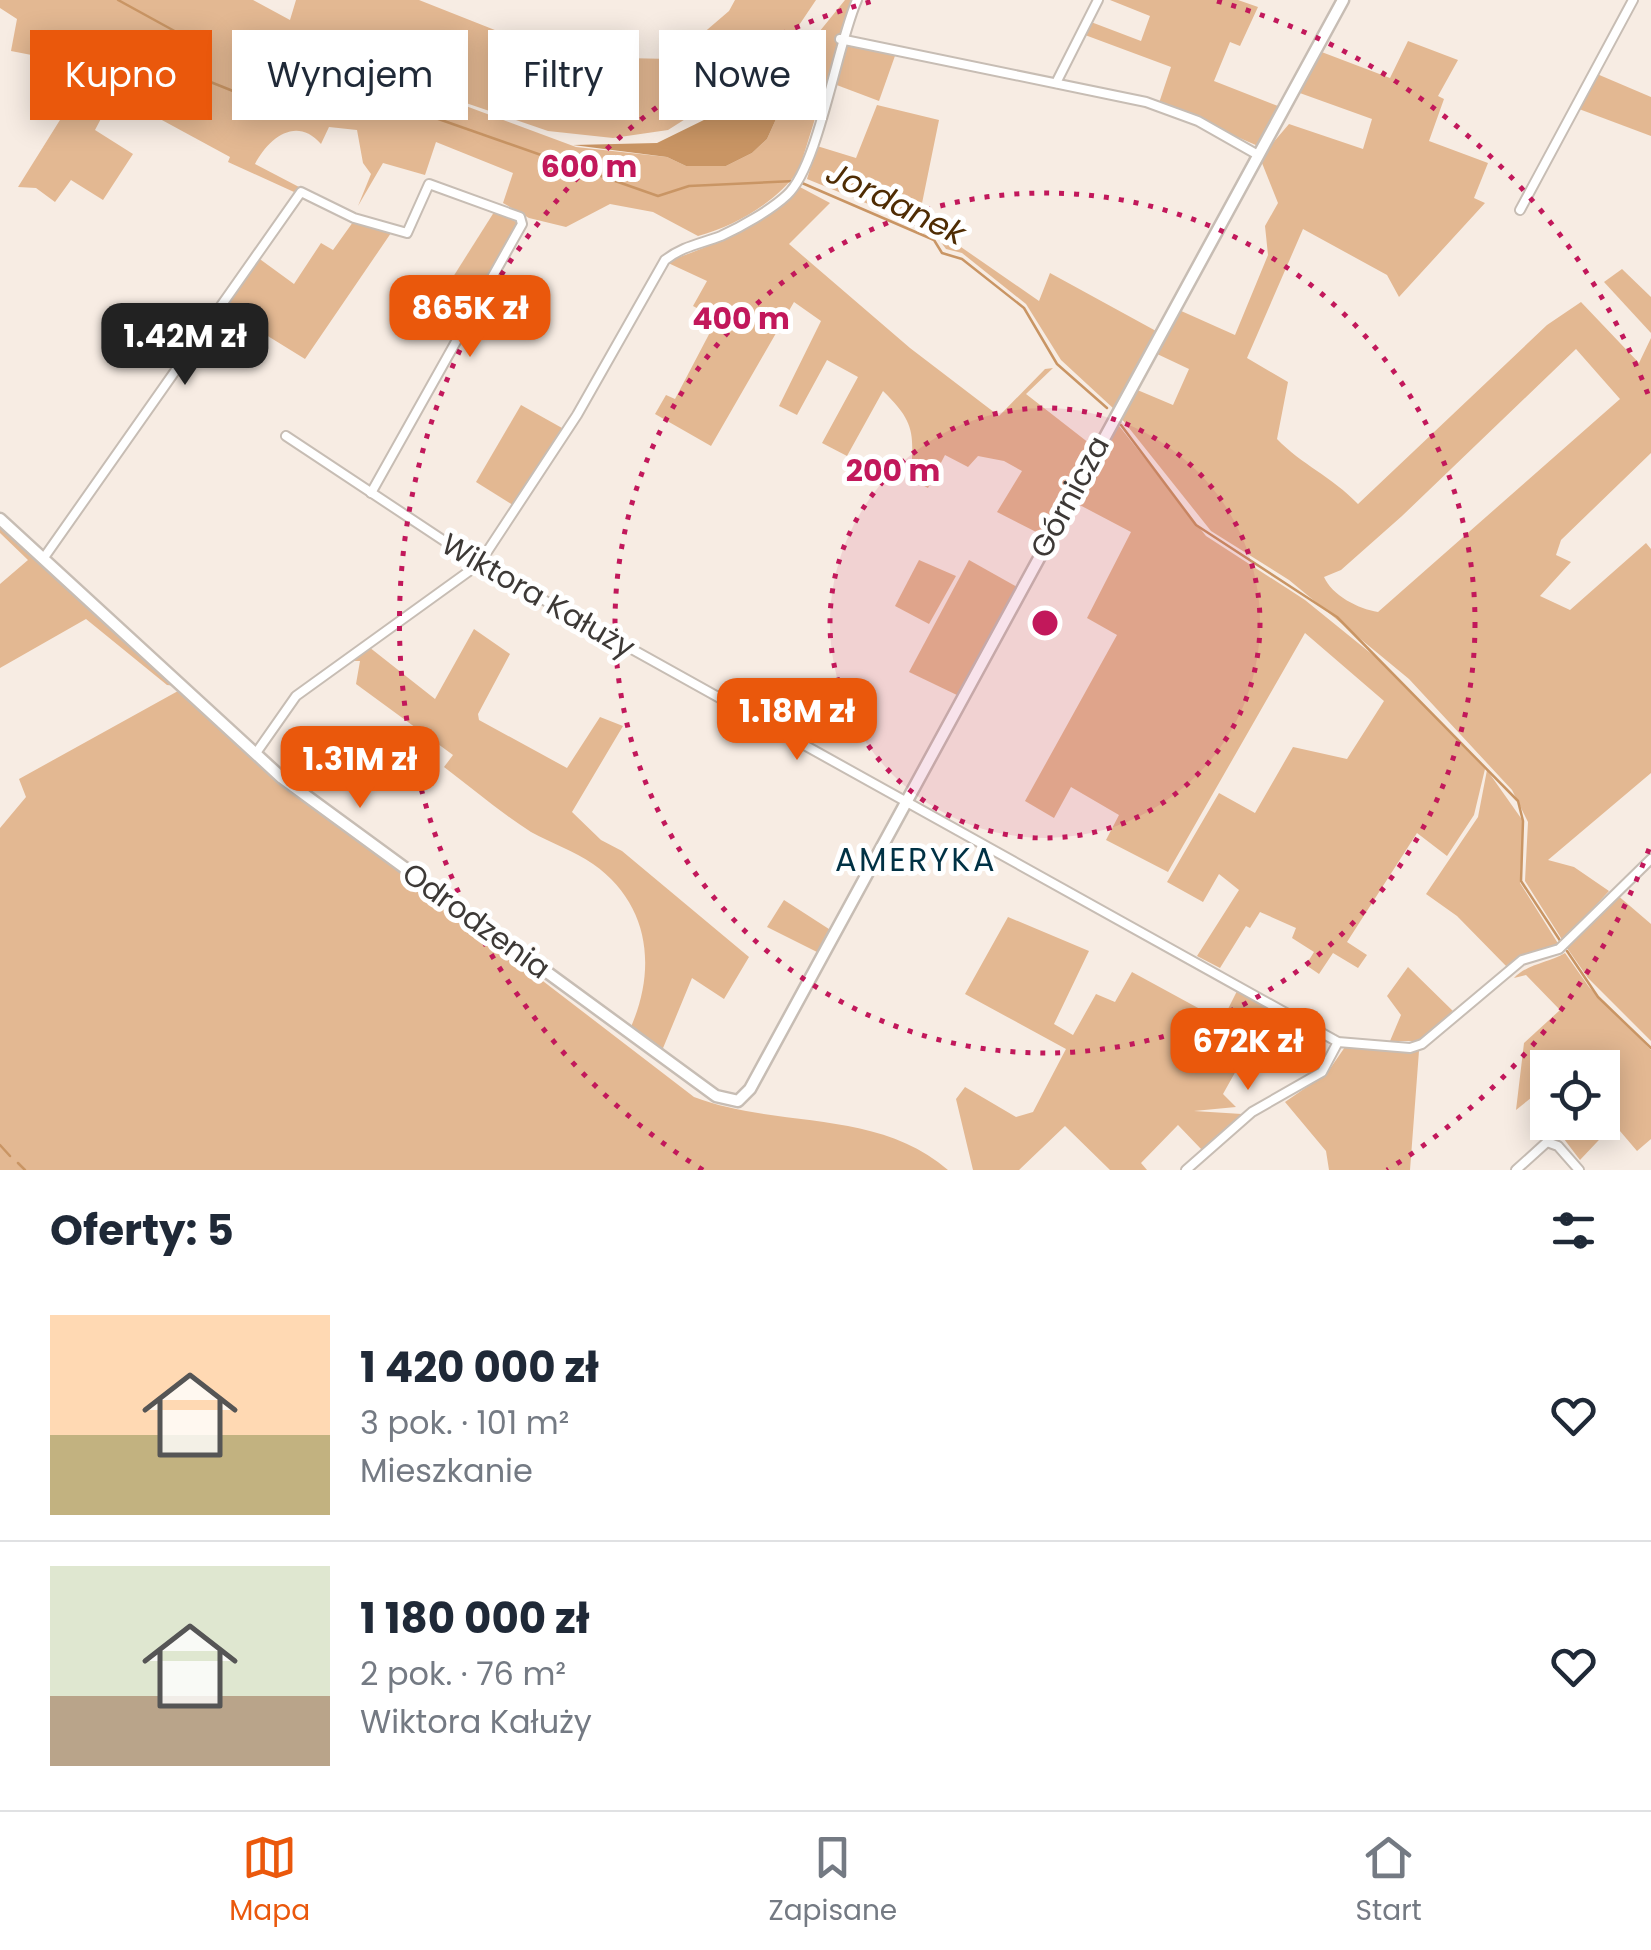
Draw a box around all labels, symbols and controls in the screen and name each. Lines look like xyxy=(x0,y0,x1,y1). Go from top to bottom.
chip: Kupno xyxy=(30,30,212,120)
chip: Wynajem xyxy=(232,30,468,120)
chip: Filtry xyxy=(488,30,639,120)
chip: Nowe xyxy=(659,30,826,120)
text: 600 m xyxy=(541,145,637,188)
water label: Jordanek xyxy=(819,150,975,256)
pin: 865K zł xyxy=(378,275,562,360)
text: 865K zł xyxy=(411,285,529,330)
text: 400 m xyxy=(692,297,790,340)
pin: 1.42M zł xyxy=(82,303,288,388)
text: 1.42M zł xyxy=(123,313,247,358)
street label: Górnicza xyxy=(1019,428,1120,565)
text: 200 m xyxy=(846,449,940,492)
street label: Wiktora Kałuży xyxy=(433,523,643,669)
centre of rings xyxy=(1027,605,1063,641)
pin: 1.18M zł xyxy=(694,678,900,763)
text: 1.18M zł xyxy=(739,688,855,733)
pin: 1.31M zł xyxy=(257,726,463,811)
text: 1.31M zł xyxy=(303,736,417,781)
district label: AMERYKA xyxy=(835,837,997,882)
street label: Odrodzenia xyxy=(393,852,559,989)
pin: 672K zł xyxy=(1156,1008,1340,1093)
text: 672K zł xyxy=(1192,1018,1304,1063)
map controls xyxy=(1530,1050,1620,1140)
button: locate xyxy=(1530,1050,1620,1140)
text: Oferty: 5 xyxy=(50,1201,234,1260)
icon: filters xyxy=(1546,1203,1601,1258)
text: 1 420 000 zł xyxy=(360,1338,599,1397)
icon: home xyxy=(130,1355,250,1475)
icon: heart xyxy=(1546,1388,1601,1443)
text: 3 pok. · 101 m² xyxy=(360,1400,569,1445)
text: Mieszkanie xyxy=(360,1448,533,1493)
text: 1 180 000 zł xyxy=(360,1589,589,1648)
icon: home xyxy=(130,1606,250,1726)
icon: heart xyxy=(1546,1639,1601,1694)
text: 2 pok. · 76 m² xyxy=(360,1651,566,1696)
text: Wiktora Kałuży xyxy=(360,1699,592,1744)
tab: Mapa xyxy=(229,1830,310,1932)
tab: Zapisane xyxy=(768,1830,897,1932)
tab: Start xyxy=(1356,1830,1422,1932)

